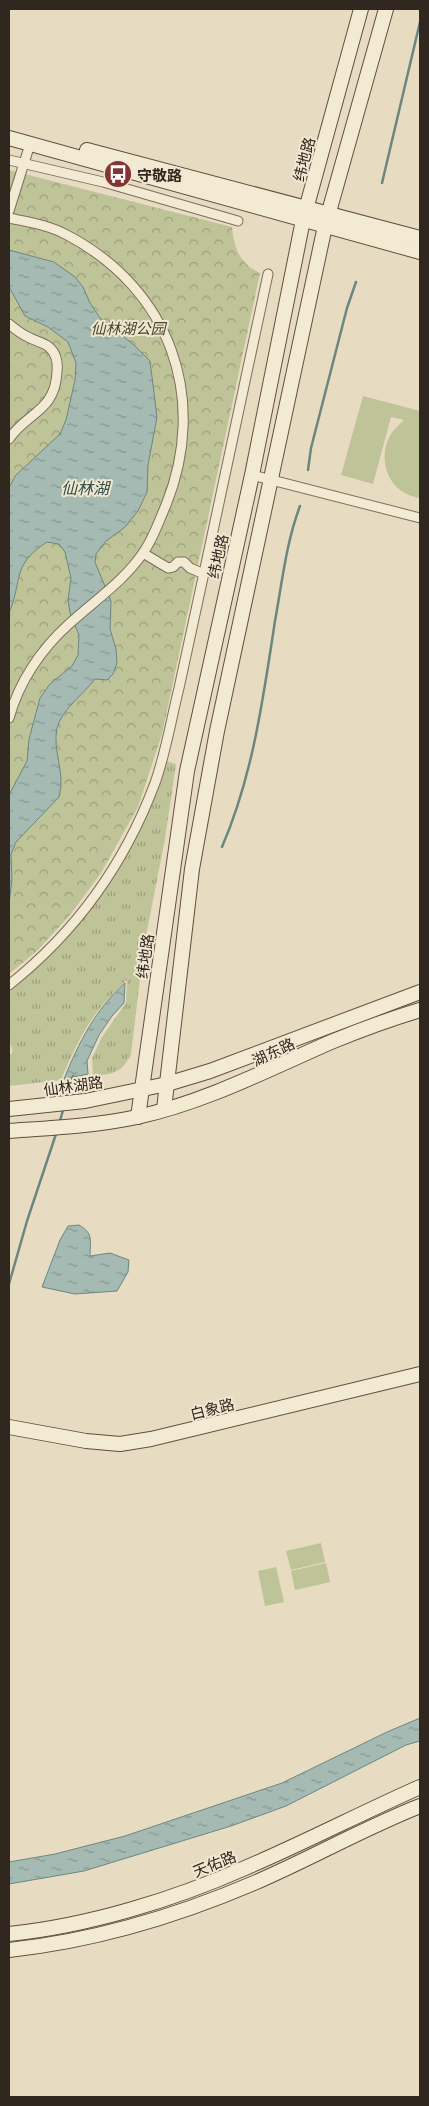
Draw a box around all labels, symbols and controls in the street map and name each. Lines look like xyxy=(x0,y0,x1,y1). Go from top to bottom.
street label: 纬地路 xyxy=(286,134,320,184)
bus stop icon: 守敬路 xyxy=(103,159,133,189)
place label: 守敬路 xyxy=(137,163,182,186)
park label: 仙林湖公园 xyxy=(90,316,167,339)
water label: 仙林湖 xyxy=(61,475,112,499)
street label: 纬地路 xyxy=(201,531,233,581)
street label: 纬地路 xyxy=(129,932,159,980)
street label: 湖东路 xyxy=(248,1031,298,1071)
street label: 仙林湖路 xyxy=(42,1069,104,1101)
street label: 白象路 xyxy=(187,1391,237,1425)
street label: 天佑路 xyxy=(189,1844,239,1882)

